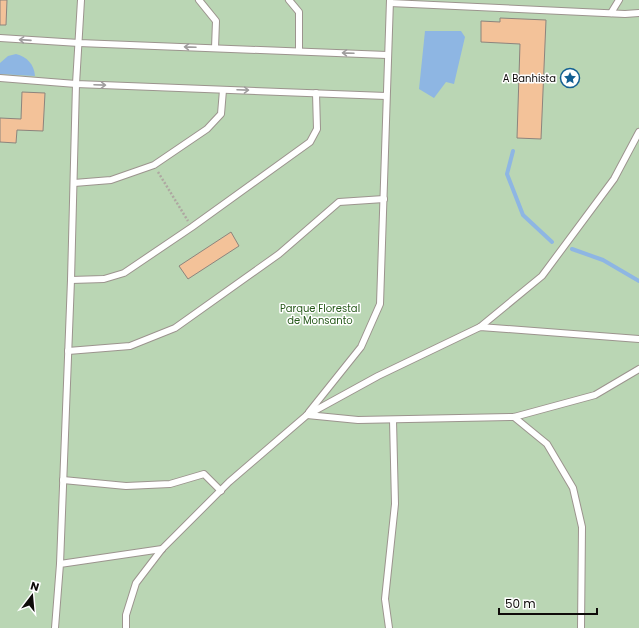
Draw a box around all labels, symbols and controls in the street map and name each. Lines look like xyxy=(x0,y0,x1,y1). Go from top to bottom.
one-way arrow xyxy=(19,36,32,43)
one-way arrow xyxy=(184,44,197,51)
one-way arrow xyxy=(342,50,355,57)
place icon: A Banhista xyxy=(559,67,581,89)
place label: A Banhista xyxy=(503,71,556,86)
one-way arrow xyxy=(93,81,106,88)
one-way arrow xyxy=(236,87,249,94)
park label: Parque Florestal de Monsanto xyxy=(280,301,360,328)
north arrow xyxy=(12,576,52,616)
text: N xyxy=(29,578,41,595)
scale bar xyxy=(499,590,597,616)
text: 50 m xyxy=(505,595,536,612)

